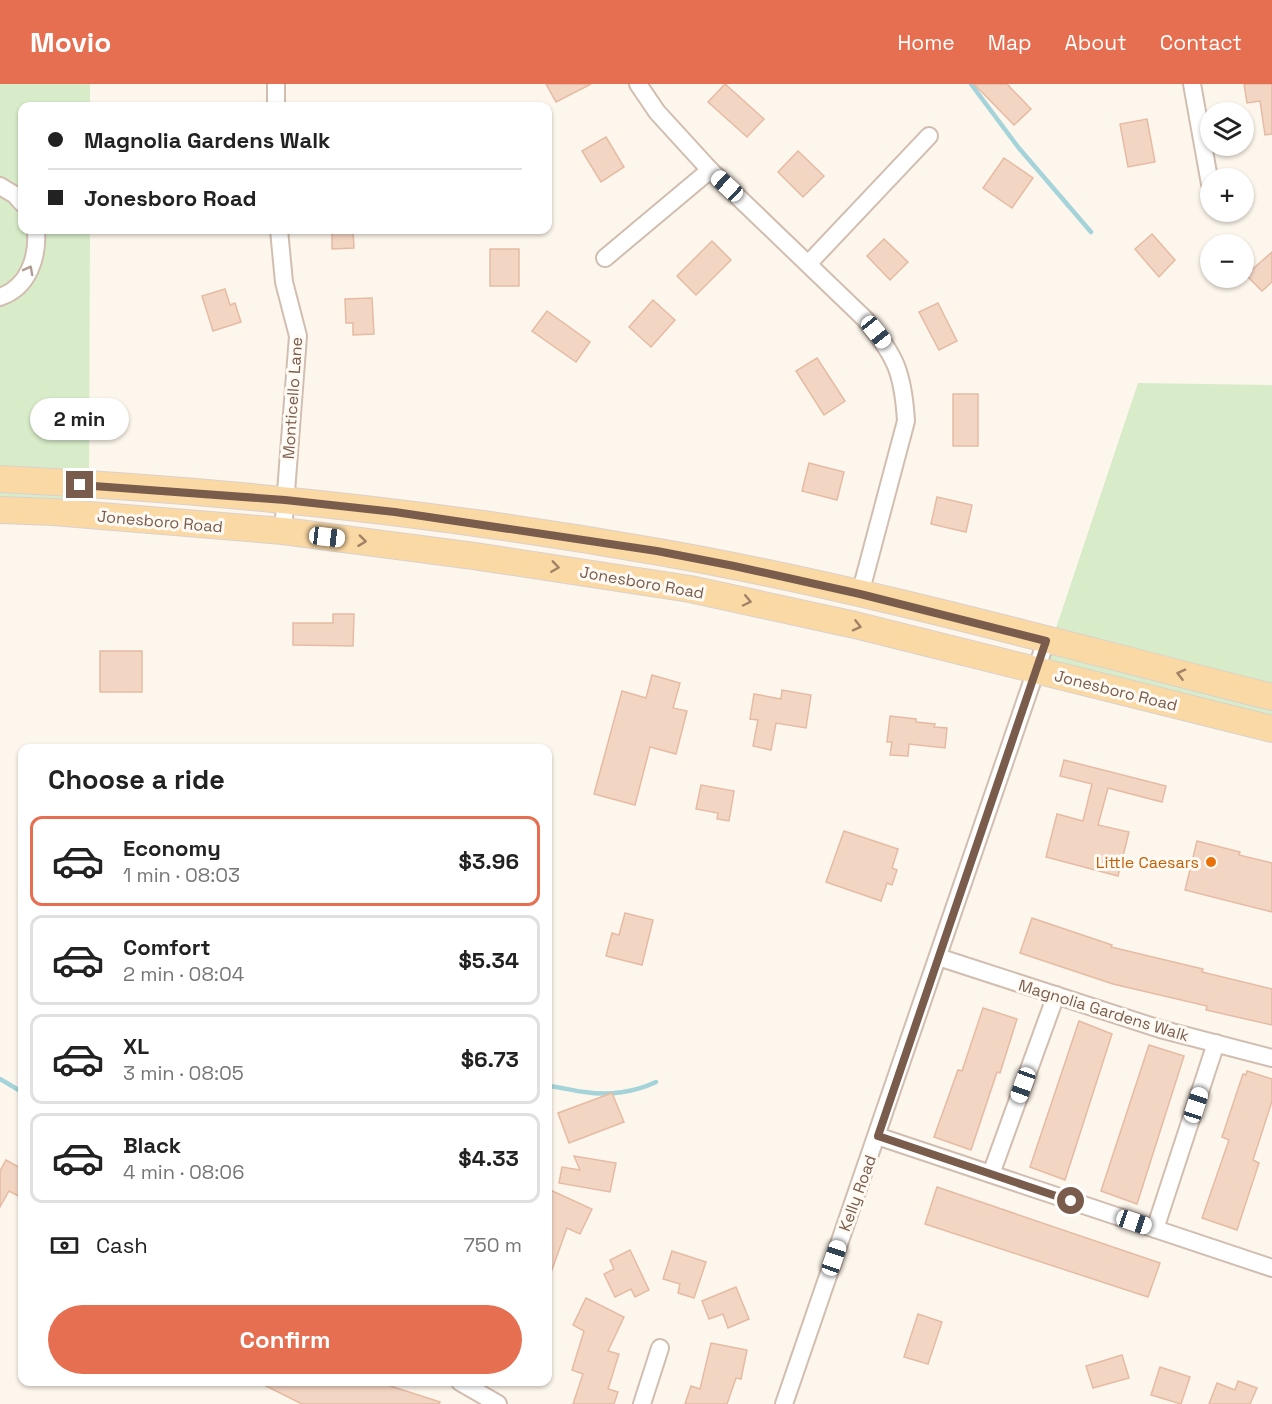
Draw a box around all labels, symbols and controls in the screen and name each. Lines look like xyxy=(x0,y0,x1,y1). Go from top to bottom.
text: Movio xyxy=(30,24,111,60)
text: Home xyxy=(897,29,955,56)
text: Map xyxy=(988,29,1032,56)
text: About xyxy=(1065,29,1127,56)
text: Contact xyxy=(1160,29,1242,56)
map controls xyxy=(1200,102,1254,288)
button: layers xyxy=(1200,102,1254,156)
text: Magnolia Gardens Walk xyxy=(84,126,330,154)
car xyxy=(708,167,746,205)
button: + xyxy=(1200,168,1254,222)
text: Jonesboro Road xyxy=(84,184,257,212)
button: − xyxy=(1200,234,1254,288)
one-way arrow xyxy=(22,265,34,276)
car xyxy=(858,312,894,352)
street label: Monticello Lane xyxy=(278,336,307,460)
callout: 2 min xyxy=(31,398,130,440)
text: 2 min xyxy=(54,406,105,432)
route end xyxy=(66,471,93,498)
street label: Jonesboro Road xyxy=(96,506,224,537)
car xyxy=(308,526,346,548)
one-way arrow xyxy=(357,534,366,547)
one-way arrow xyxy=(550,561,560,573)
street label: Jonesboro Road xyxy=(578,561,706,604)
one-way arrow xyxy=(742,594,752,607)
one-way arrow xyxy=(852,618,862,631)
street label: Jonesboro Road xyxy=(1052,665,1179,716)
one-way arrow xyxy=(1176,669,1186,682)
text: Choose a ride xyxy=(48,762,225,797)
icon: car xyxy=(51,834,105,888)
text: Economy xyxy=(123,834,221,862)
text: $3.96 xyxy=(459,847,519,875)
place label: Little Caesars xyxy=(1096,852,1199,873)
marker: Little Caesars xyxy=(1204,855,1218,869)
text: 1 min · 08:03 xyxy=(123,862,240,888)
icon: car xyxy=(51,933,105,987)
text: Comfort xyxy=(123,933,211,961)
text: $5.34 xyxy=(459,946,519,974)
text: 2 min · 08:04 xyxy=(123,961,244,987)
street label: Magnolia Gardens Walk xyxy=(1016,975,1192,1047)
icon: car xyxy=(51,1032,105,1086)
text: XL xyxy=(123,1032,149,1060)
text: $6.73 xyxy=(461,1045,519,1073)
text: 3 min · 08:05 xyxy=(123,1060,244,1086)
car xyxy=(1008,1065,1038,1105)
car xyxy=(1182,1085,1210,1125)
icon: car xyxy=(51,1131,105,1185)
text: Black xyxy=(123,1131,181,1159)
text: $4.33 xyxy=(458,1144,519,1172)
street label: Kelly Road xyxy=(834,1152,881,1234)
text: 4 min · 08:06 xyxy=(123,1159,244,1185)
route start xyxy=(1057,1187,1084,1214)
car xyxy=(1114,1208,1154,1236)
icon: cash xyxy=(48,1229,81,1262)
text: Cash xyxy=(96,1231,148,1259)
text: 750 m xyxy=(464,1232,522,1258)
car xyxy=(820,1238,848,1278)
button: Confirm xyxy=(48,1305,522,1374)

